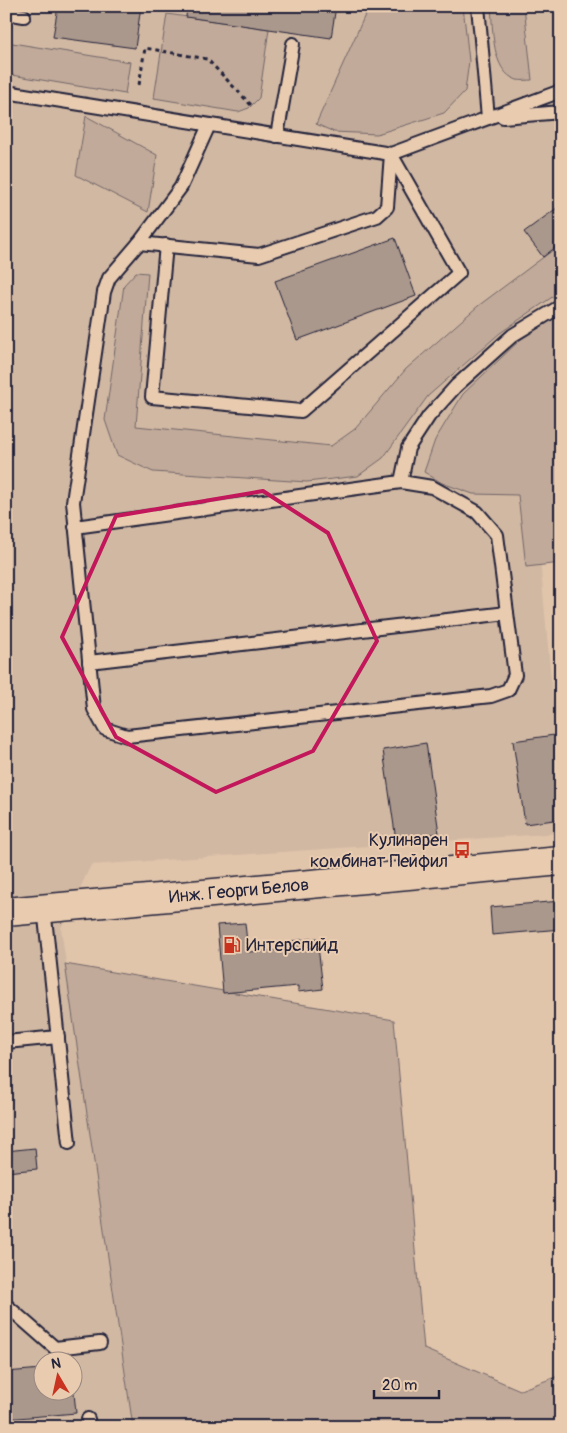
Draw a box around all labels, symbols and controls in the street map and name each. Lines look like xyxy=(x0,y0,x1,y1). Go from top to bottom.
place label: Кулинарен комбинат Пейфил xyxy=(310,829,448,873)
bus stop icon: Кулинарен комбинат Пейфил xyxy=(452,840,472,860)
street label: Инж. Георги Белов xyxy=(168,873,310,908)
place label: Интерспийд xyxy=(246,934,338,957)
fuel station icon: Интерспийд xyxy=(222,935,242,955)
north arrow xyxy=(32,1350,82,1400)
text: N xyxy=(50,1355,62,1373)
scale bar xyxy=(374,1368,440,1400)
text: 20 m xyxy=(382,1376,417,1395)

